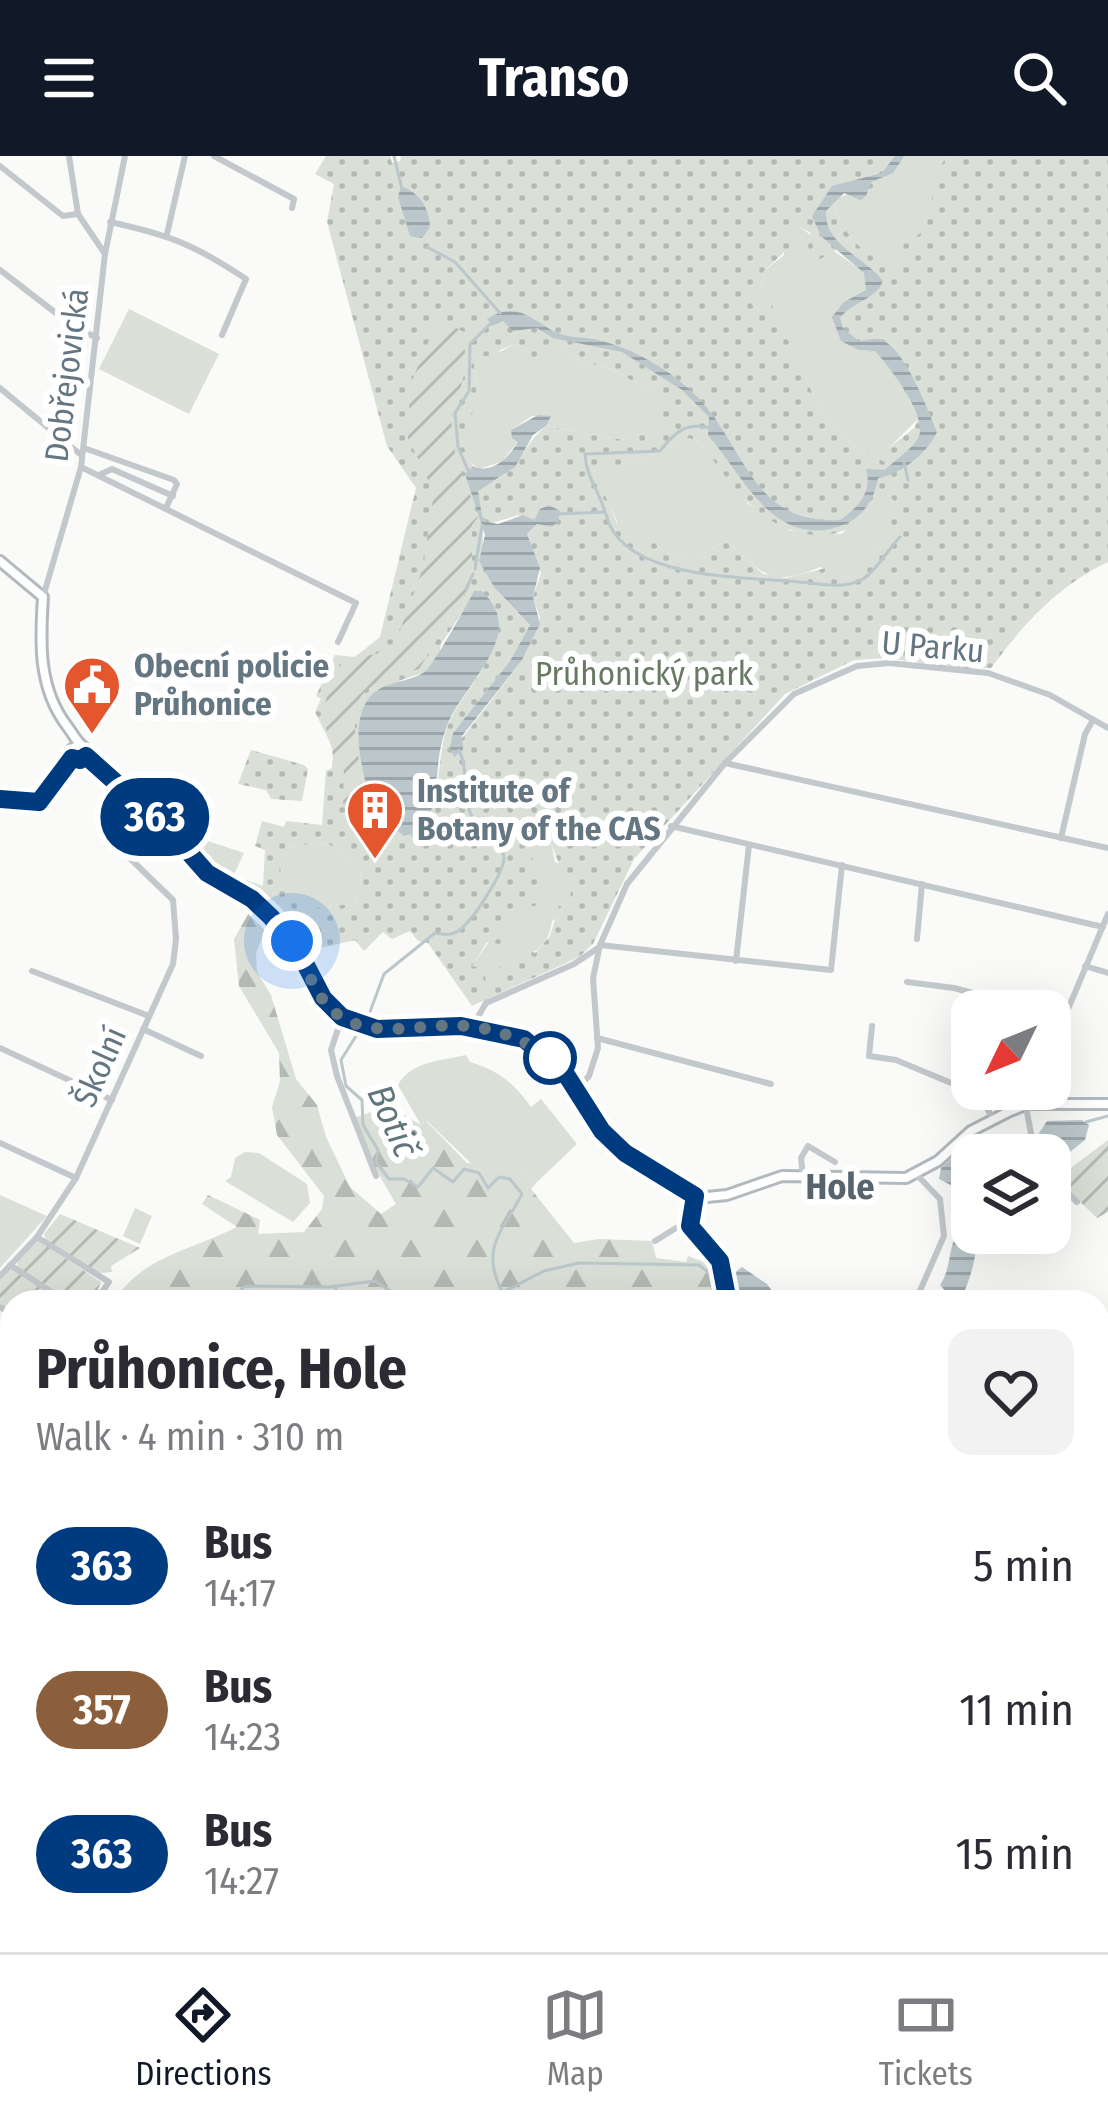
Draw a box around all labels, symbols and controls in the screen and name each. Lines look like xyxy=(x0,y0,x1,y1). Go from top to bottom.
icon: menu xyxy=(36,45,102,111)
icon: search xyxy=(1006,45,1072,111)
text: Transo xyxy=(479,46,629,110)
street label: Dobřejovická xyxy=(37,286,97,464)
street label: U Parku xyxy=(880,623,986,671)
place label: Obecní policie Průhonice xyxy=(134,646,329,724)
public building icon: Obecní policie Průhonice xyxy=(61,654,123,736)
park label: Průhonický park xyxy=(535,654,754,694)
place label: Institute of Botany of the CAS xyxy=(417,771,661,849)
line badge: 363 xyxy=(86,778,224,856)
building icon: Institute of Botany of the CAS xyxy=(344,779,406,861)
text: 363 xyxy=(124,792,186,842)
your location xyxy=(262,911,322,971)
north arrow xyxy=(951,990,1071,1110)
map controls xyxy=(951,990,1071,1254)
street label: Školní xyxy=(65,1021,135,1113)
unlabelled marker xyxy=(525,1033,575,1083)
water label: Botič xyxy=(358,1078,429,1166)
button: layers xyxy=(951,1134,1071,1254)
district label: Hole xyxy=(806,1165,874,1209)
button: heart xyxy=(948,1329,1074,1455)
text: Průhonice, Hole xyxy=(36,1335,407,1403)
text: Walk · 4 min · 310 m xyxy=(36,1414,344,1460)
text: Bus xyxy=(204,1516,272,1570)
text: 5 min xyxy=(973,1539,1074,1593)
text: 363 xyxy=(71,1541,133,1591)
text: 14:17 xyxy=(204,1570,276,1616)
text: Bus xyxy=(204,1660,272,1714)
text: 11 min xyxy=(959,1683,1074,1737)
text: 357 xyxy=(73,1685,131,1735)
text: 14:23 xyxy=(204,1714,281,1760)
text: Bus xyxy=(204,1804,272,1858)
text: 15 min xyxy=(956,1827,1074,1881)
text: 363 xyxy=(71,1829,133,1879)
text: 14:27 xyxy=(204,1858,279,1904)
tab: Directions xyxy=(135,1982,272,2094)
tab: Map xyxy=(542,1982,608,2094)
tab: Tickets xyxy=(879,1982,973,2094)

